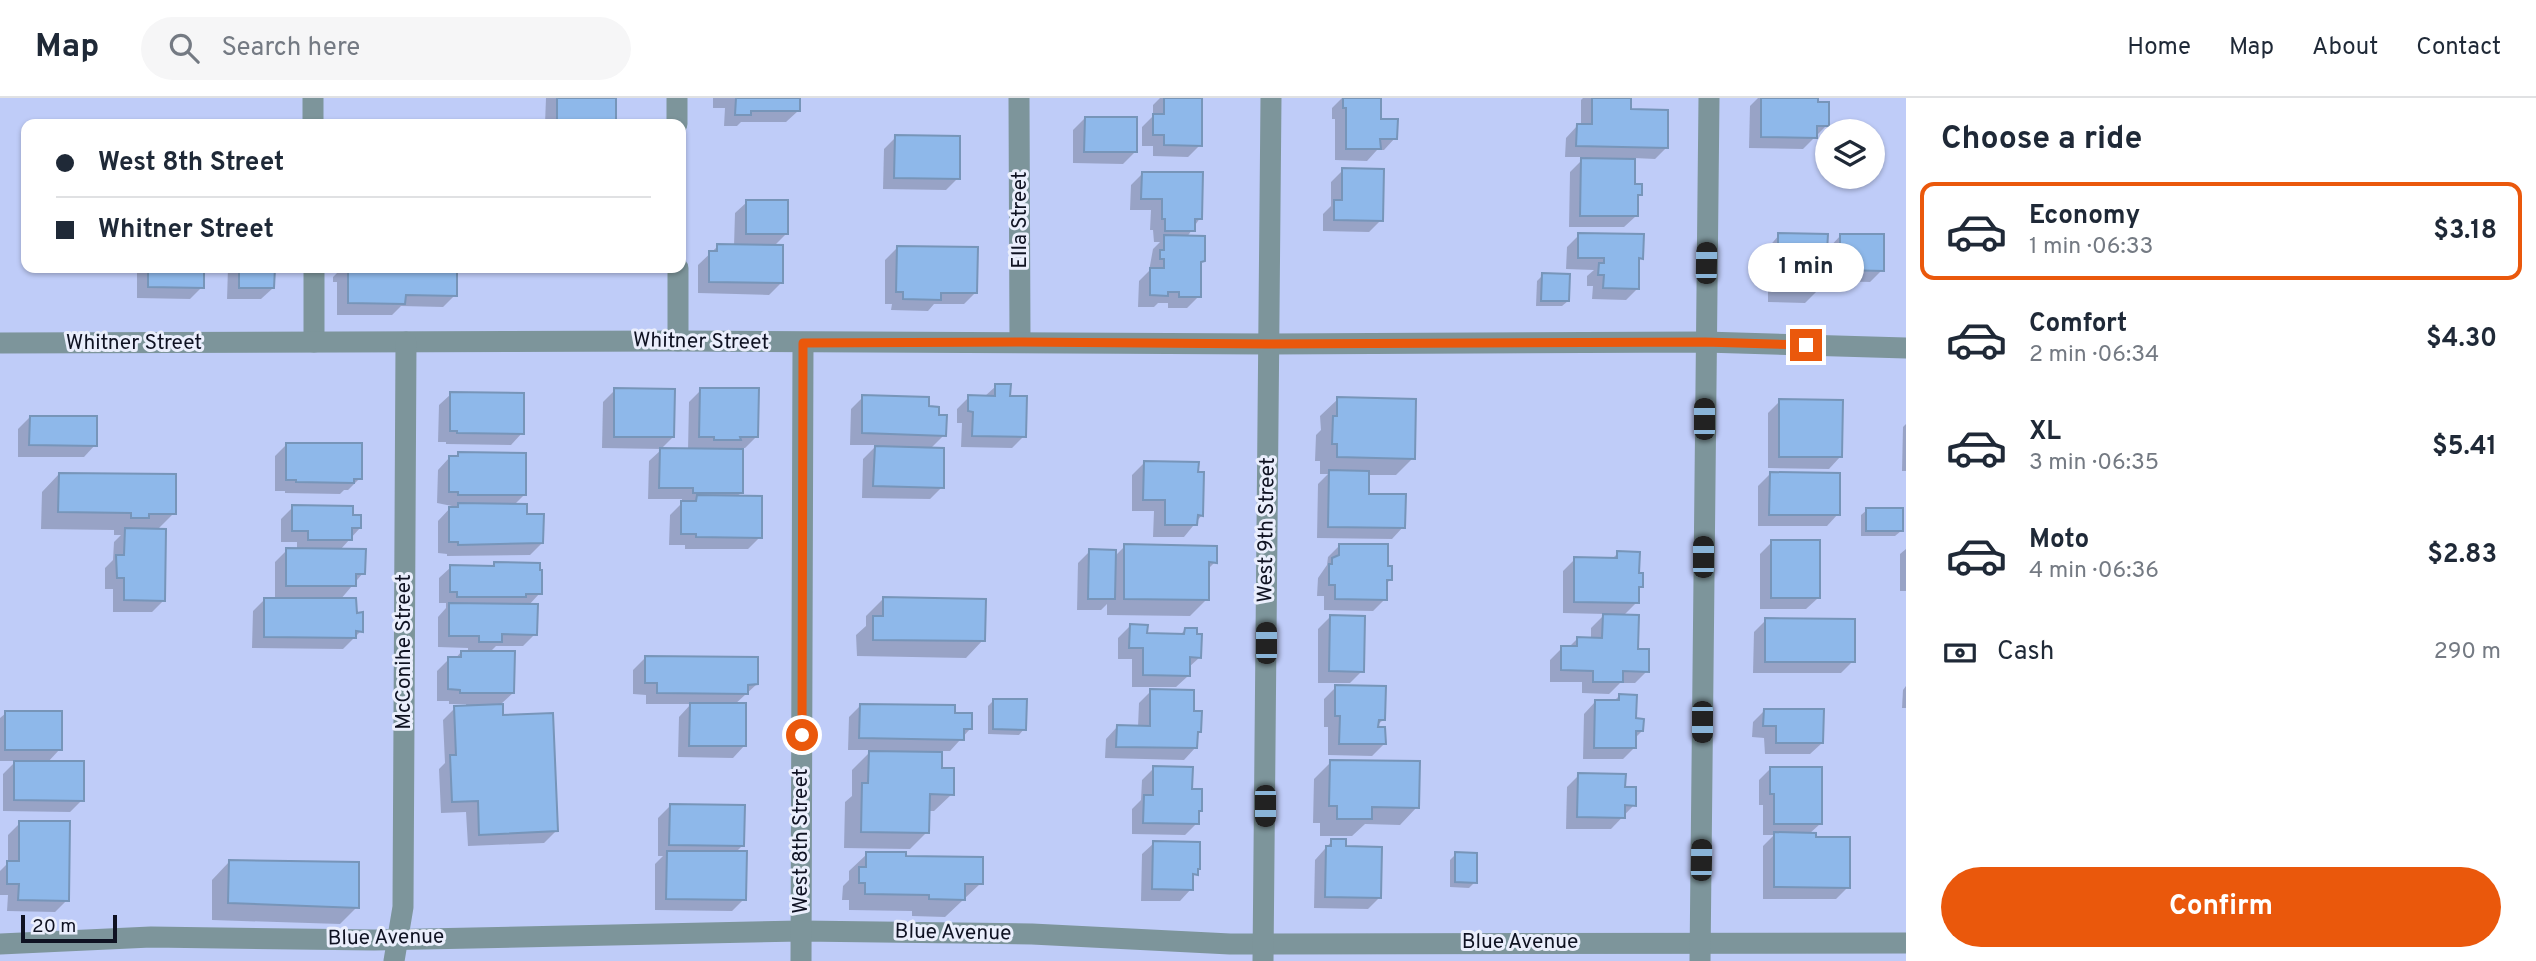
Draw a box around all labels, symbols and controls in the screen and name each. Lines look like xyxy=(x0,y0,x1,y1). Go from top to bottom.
search box xyxy=(141,17,631,80)
text: Map xyxy=(35,27,99,69)
icon: search xyxy=(165,29,203,67)
text: Search here xyxy=(221,32,360,65)
text: Home xyxy=(2127,33,2191,63)
text: Map xyxy=(2229,33,2274,63)
text: About xyxy=(2312,33,2378,63)
text: Contact xyxy=(2416,33,2501,63)
map controls xyxy=(1815,119,1885,189)
button: layers xyxy=(1815,119,1885,189)
text: Choose a ride xyxy=(1941,120,2142,160)
text: West 8th Street xyxy=(98,147,284,180)
street label: Ella Street xyxy=(1007,171,1034,269)
icon: car xyxy=(1945,200,2008,263)
text: Economy xyxy=(2029,200,2140,233)
text: Whitner Street xyxy=(98,214,274,247)
text: $3.18 xyxy=(2433,215,2497,248)
text: 1 min · 06:33 xyxy=(2029,233,2153,262)
car xyxy=(1696,242,1717,284)
callout: 1 min xyxy=(1748,244,1864,292)
text: 1 min xyxy=(1778,253,1834,282)
icon: car xyxy=(1945,308,2008,371)
text: Comfort xyxy=(2029,308,2127,341)
text: $4.30 xyxy=(2426,323,2497,356)
street label: Whitner Street xyxy=(633,327,769,357)
route end xyxy=(1790,329,1822,361)
street label: Whitner Street xyxy=(66,330,202,357)
text: 2 min · 06:34 xyxy=(2029,341,2159,370)
car xyxy=(1694,398,1715,440)
icon: car xyxy=(1945,416,2008,479)
text: XL xyxy=(2029,416,2061,449)
text: $5.41 xyxy=(2432,431,2497,464)
text: 3 min · 06:35 xyxy=(2029,449,2159,478)
street label: West 9th Street xyxy=(1252,457,1282,603)
icon: car xyxy=(1945,524,2008,587)
text: Moto xyxy=(2029,524,2089,557)
car xyxy=(1693,536,1714,578)
text: $2.83 xyxy=(2427,539,2497,572)
text: 4 min · 06:36 xyxy=(2029,557,2159,586)
street label: McConihe Street xyxy=(391,574,418,730)
car xyxy=(1256,622,1277,664)
icon: cash xyxy=(1941,634,1979,672)
text: Cash xyxy=(1997,636,2054,669)
text: 290 m xyxy=(2434,638,2501,667)
car xyxy=(1692,701,1713,743)
route start xyxy=(786,719,818,751)
street label: West 8th Street xyxy=(788,768,815,914)
car xyxy=(1255,785,1276,827)
car xyxy=(1691,839,1712,881)
button: Confirm xyxy=(1941,867,2501,947)
scale bar xyxy=(21,912,117,944)
text: 20 m xyxy=(32,915,76,939)
street label: Blue Avenue xyxy=(894,918,1012,948)
street label: Blue Avenue xyxy=(327,923,445,953)
street label: Blue Avenue xyxy=(1462,929,1578,956)

